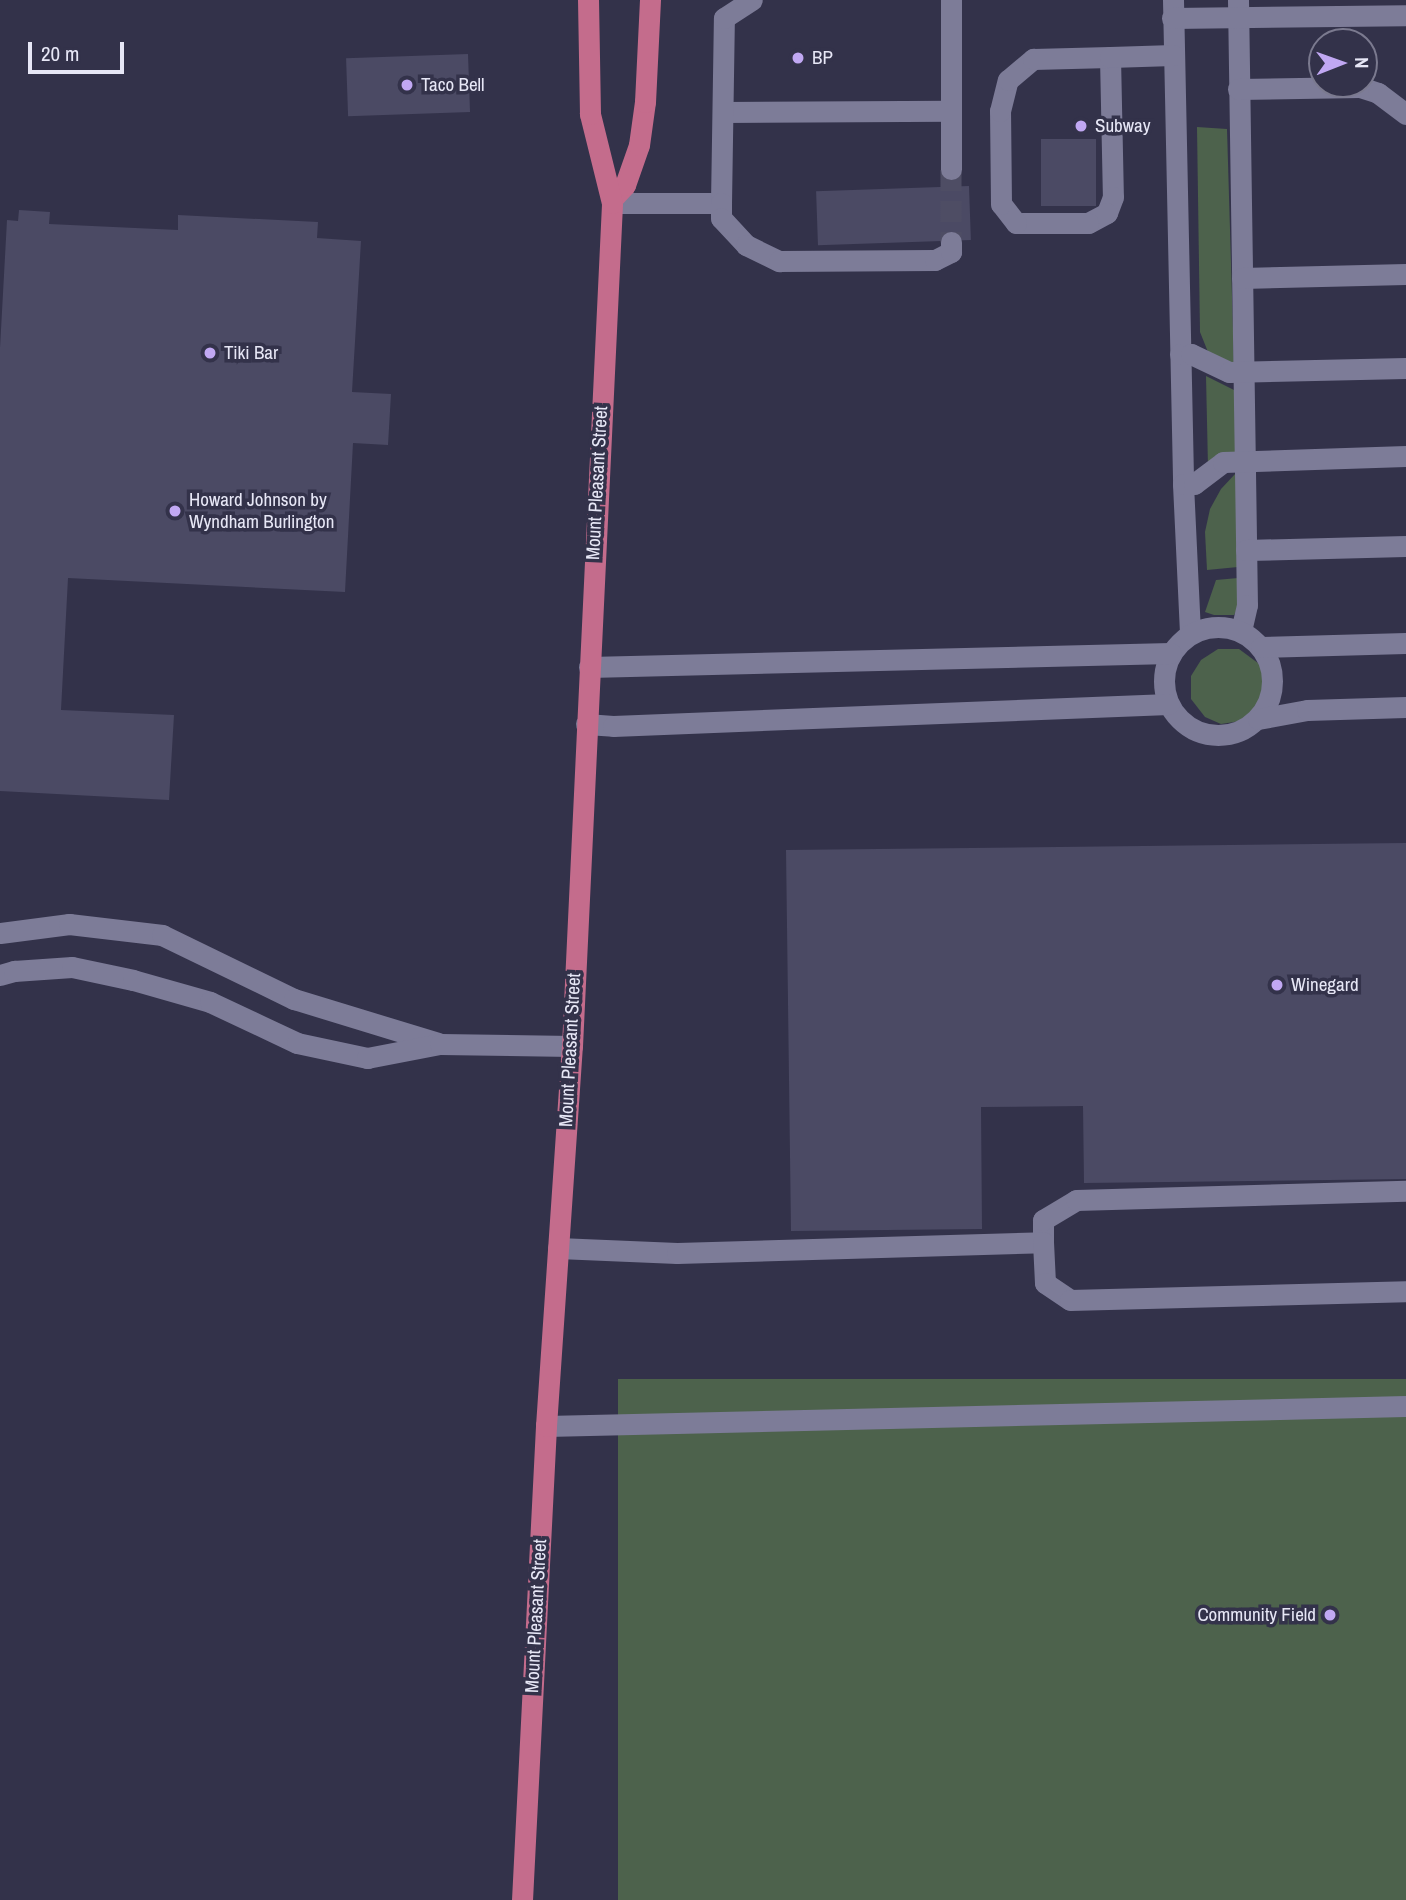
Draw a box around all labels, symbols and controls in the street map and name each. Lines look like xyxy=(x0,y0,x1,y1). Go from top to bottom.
scale bar xyxy=(32,28,128,72)
north arrow xyxy=(1308,28,1378,98)
text: 20 m xyxy=(41,39,79,68)
place label: BP xyxy=(812,47,833,69)
marker: BP xyxy=(790,50,806,66)
text: N xyxy=(1349,57,1375,69)
place label: Taco Bell xyxy=(421,74,485,96)
marker: Taco Bell xyxy=(399,77,415,93)
place label: Subway xyxy=(1095,115,1150,137)
marker: Subway xyxy=(1073,118,1089,134)
place label: Tiki Bar xyxy=(224,342,278,364)
marker: Tiki Bar xyxy=(202,345,218,361)
street label: Mount Pleasant Street xyxy=(582,405,612,561)
place label: Howard Johnson by Wyndham Burlington xyxy=(189,489,334,533)
marker: Howard Johnson by Wyndham Burlington xyxy=(167,503,183,519)
street label: Mount Pleasant Street xyxy=(555,972,585,1128)
place label: Winegard xyxy=(1291,974,1359,996)
marker: Winegard xyxy=(1269,977,1285,993)
street label: Mount Pleasant Street xyxy=(521,1538,551,1694)
place label: Community Field xyxy=(1197,1604,1316,1626)
marker: Community Field xyxy=(1322,1607,1338,1623)

